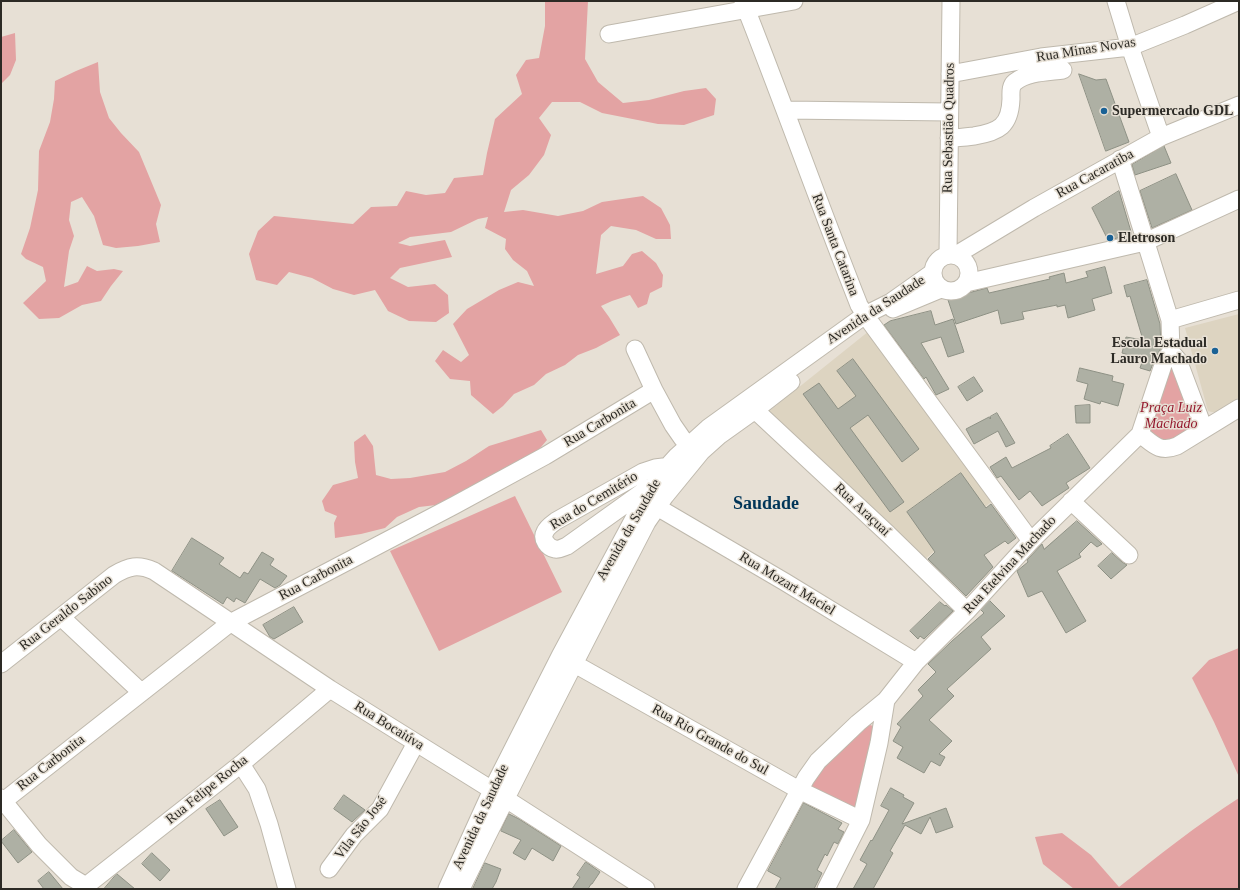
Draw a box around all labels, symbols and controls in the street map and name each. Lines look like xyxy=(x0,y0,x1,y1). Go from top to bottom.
street label: Rua Minas Novas xyxy=(1035,34,1137,66)
street label: Rua Sebastião Quadros xyxy=(939,63,959,193)
place label: Supermercado GDL xyxy=(1112,103,1233,119)
marker: Supermercado GDL xyxy=(1099,106,1109,116)
street label: Rua Cacaratiba xyxy=(1053,146,1137,202)
street label: Rua Santa Catarina xyxy=(808,192,862,298)
place label: Eletroson xyxy=(1118,230,1175,246)
marker: Eletroson xyxy=(1105,233,1115,243)
street label: Avenida da Saudade xyxy=(824,272,928,348)
place label: Escola Estadual Lauro Machado xyxy=(1110,335,1207,368)
marker: Escola Estadual Lauro Machado xyxy=(1210,346,1220,356)
street label: Rua Carbonita xyxy=(561,395,639,451)
park label: Praça Luiz Machado xyxy=(1140,400,1202,432)
street label: Rua do Cemitério xyxy=(547,468,641,534)
street label: Avenida da Saudade xyxy=(593,476,665,584)
street label: Rua Araçuaí xyxy=(831,480,893,540)
district label: Saudade xyxy=(733,493,799,515)
street label: Rua Etelvina Machado xyxy=(960,512,1060,618)
street label: Rua Mozart Maciel xyxy=(736,549,838,619)
street label: Rua Carbonita xyxy=(276,552,356,604)
street label: Rua Geraldo Sabino xyxy=(16,571,116,655)
street label: Rua Bocaiúva xyxy=(351,698,427,754)
street label: Rua Rio Grande do Sul xyxy=(649,701,771,779)
street label: Rua Carbonita xyxy=(14,731,88,795)
street label: Rua Felipe Rocha xyxy=(163,752,251,828)
street label: Avenida da Saudade xyxy=(449,762,513,872)
street label: Vila São José xyxy=(331,793,391,863)

